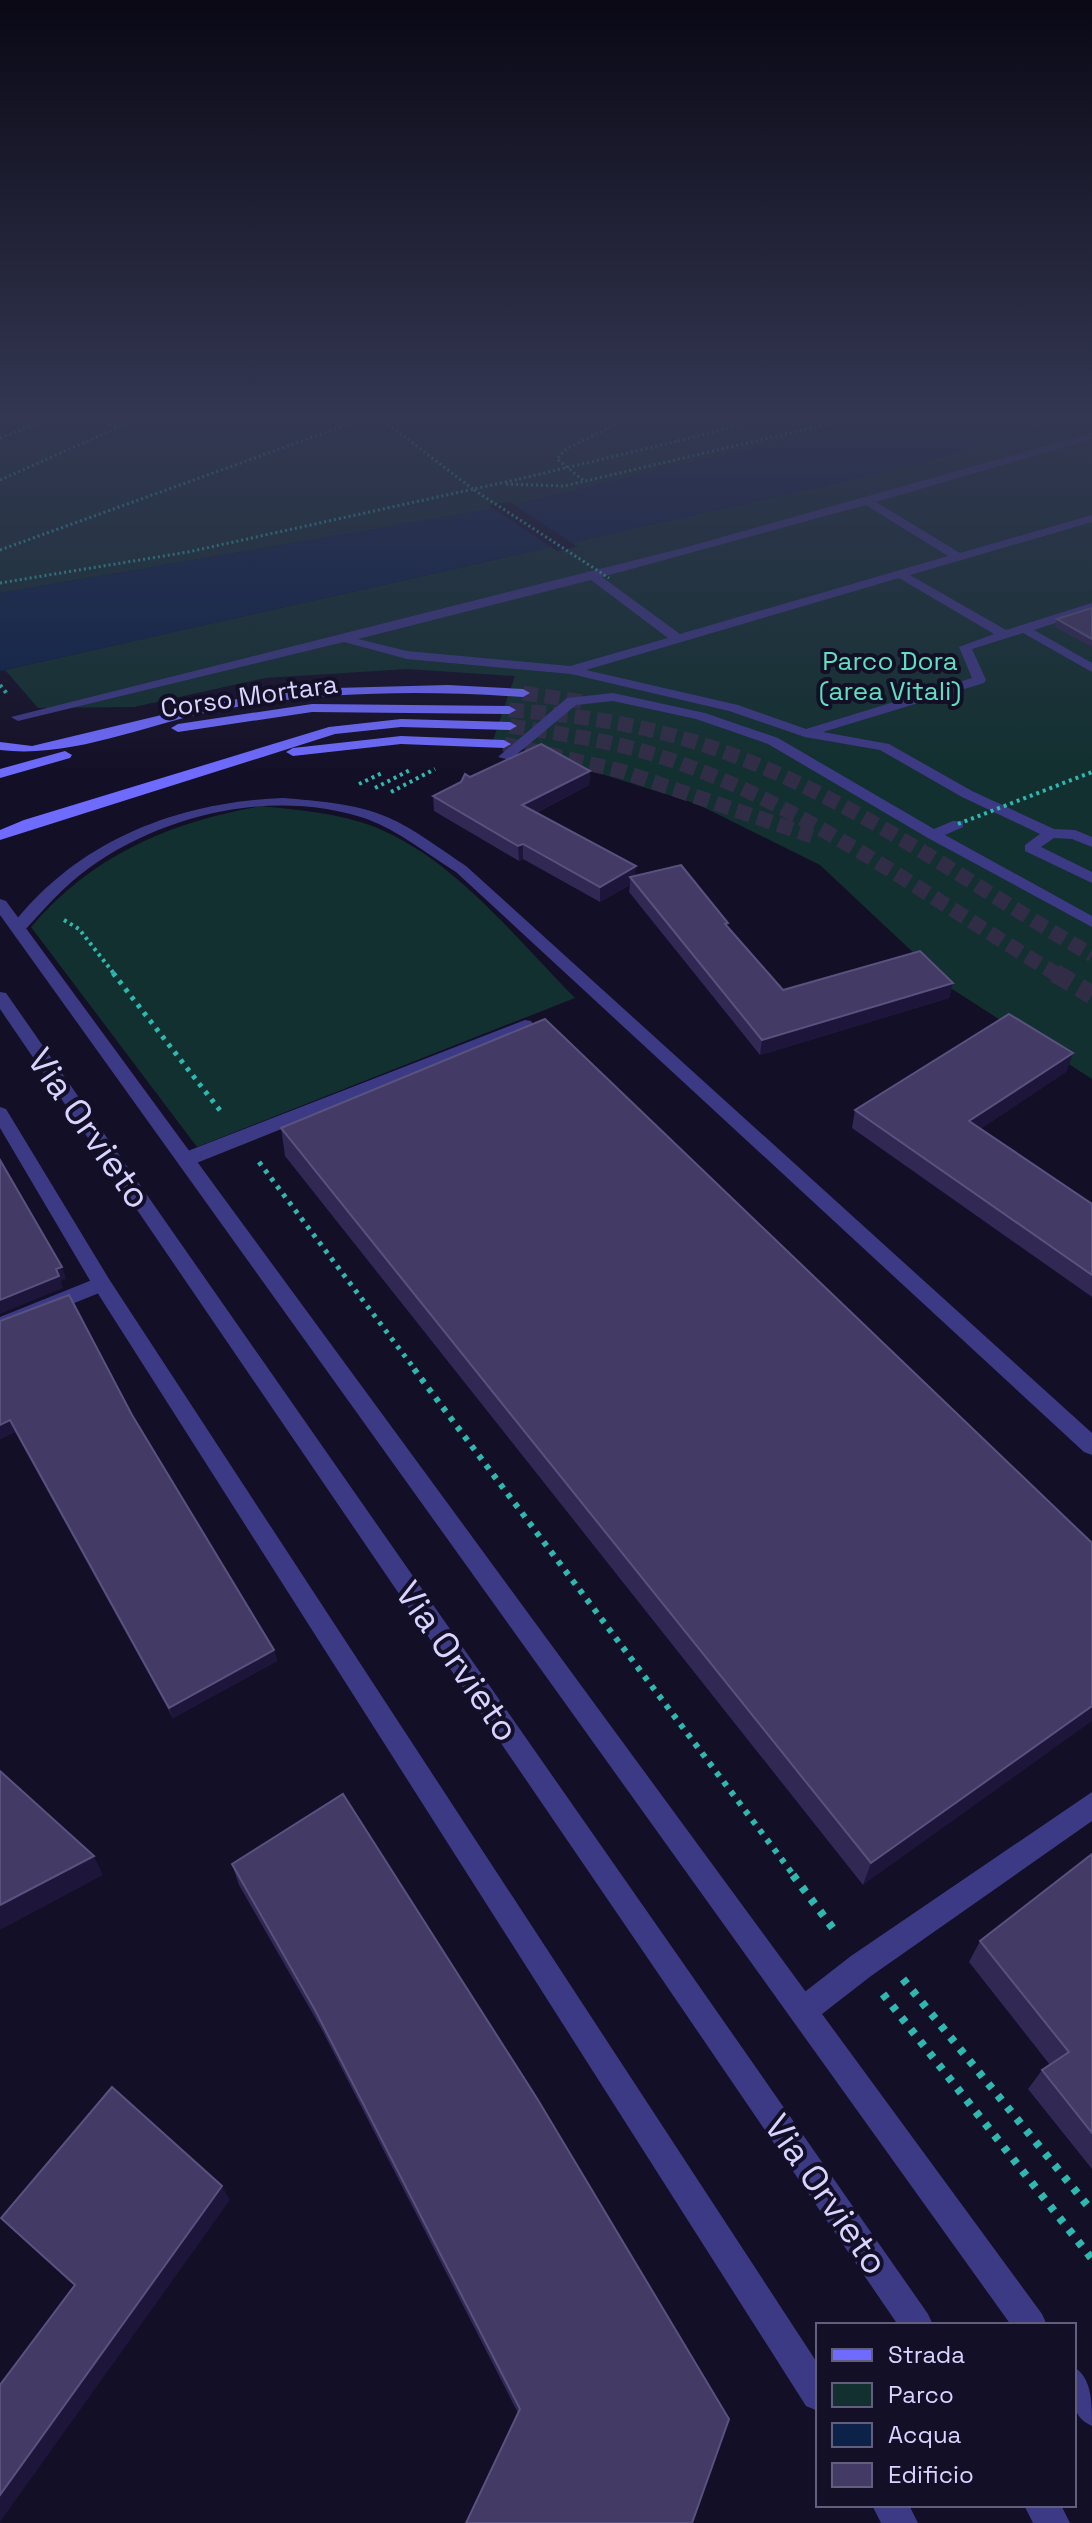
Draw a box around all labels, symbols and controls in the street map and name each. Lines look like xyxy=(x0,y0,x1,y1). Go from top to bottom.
park label: Parco Dora (area Vitali) xyxy=(819,644,961,708)
street label: Corso Mortara xyxy=(158,667,340,725)
street label: Via Orvieto xyxy=(17,1039,161,1218)
street label: Via Orvieto xyxy=(385,1572,529,1751)
street label: Via Orvieto xyxy=(754,2105,898,2284)
legend xyxy=(816,2323,1076,2507)
text: Strada xyxy=(888,2339,965,2370)
text: Parco xyxy=(888,2379,954,2410)
text: Acqua xyxy=(888,2419,962,2450)
text: Edificio xyxy=(888,2459,974,2490)

